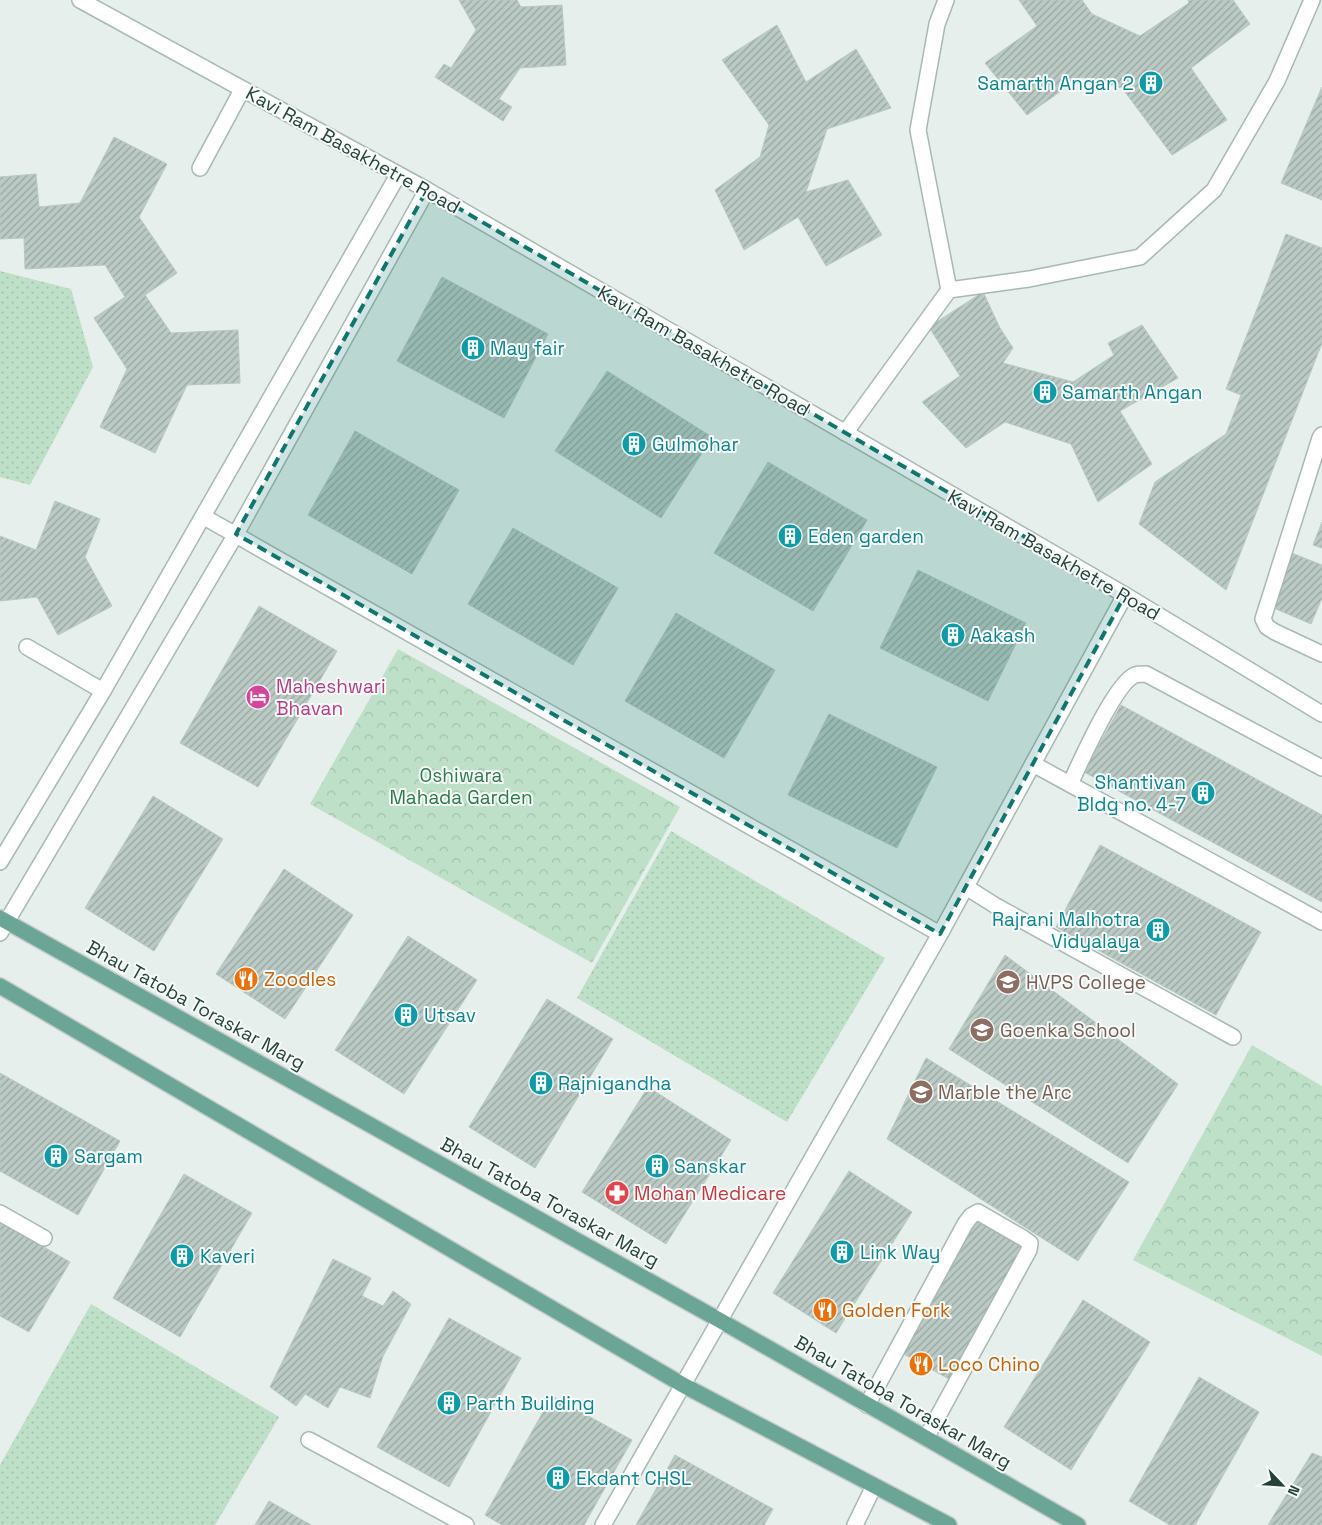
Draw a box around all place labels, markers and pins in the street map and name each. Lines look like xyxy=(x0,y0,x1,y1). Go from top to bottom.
building icon: Samarth Angan 2 xyxy=(1138,70,1164,96)
place label: Samarth Angan 2 xyxy=(977,71,1134,96)
building icon: May fair xyxy=(460,335,486,361)
place label: May fair xyxy=(490,336,565,361)
building icon: Samarth Angan xyxy=(1032,379,1058,405)
place label: Samarth Angan xyxy=(1062,380,1202,405)
building icon: Gulmohar xyxy=(621,431,647,457)
place label: Gulmohar xyxy=(652,432,739,457)
building icon: Eden garden xyxy=(777,523,803,549)
place label: Eden garden xyxy=(808,524,924,549)
building icon: Aakash xyxy=(940,622,966,648)
place label: Aakash xyxy=(970,623,1035,648)
place label: Maheshwari Bhavan xyxy=(276,674,386,721)
hotel icon: Maheshwari Bhavan xyxy=(245,684,271,710)
place label: Shantivan Bldg no. 4-7 xyxy=(1077,770,1186,817)
building icon: Shantivan Bldg no. 4-7 xyxy=(1190,780,1216,806)
place label: Rajrani Malhotra Vidyalaya xyxy=(992,907,1140,954)
building icon: Rajrani Malhotra Vidyalaya xyxy=(1145,917,1171,943)
restaurant icon: Zoodles xyxy=(233,966,259,992)
place label: Zoodles xyxy=(264,967,336,992)
school or university icon: HVPS College xyxy=(995,969,1021,995)
place label: HVPS College xyxy=(1026,970,1146,995)
building icon: Utsav xyxy=(393,1002,419,1028)
place label: Utsav xyxy=(424,1003,476,1028)
school or university icon: Goenka School xyxy=(969,1017,995,1043)
place label: Goenka School xyxy=(1000,1018,1136,1043)
building icon: Rajnigandha xyxy=(528,1070,554,1096)
place label: Rajnigandha xyxy=(558,1071,672,1096)
school or university icon: Marble the Arc xyxy=(908,1079,934,1105)
place label: Marble the Arc xyxy=(938,1080,1072,1105)
building icon: Sargam xyxy=(43,1143,69,1169)
place label: Sargam xyxy=(74,1144,143,1169)
building icon: Sanskar xyxy=(644,1153,670,1179)
place label: Sanskar xyxy=(674,1154,746,1179)
pharmacy icon: Mohan Medicare xyxy=(604,1180,630,1206)
place label: Mohan Medicare xyxy=(634,1181,786,1206)
building icon: Link Way xyxy=(829,1239,855,1265)
place label: Link Way xyxy=(860,1240,940,1265)
building icon: Kaveri xyxy=(169,1243,195,1269)
place label: Kaveri xyxy=(200,1244,255,1269)
restaurant icon: Golden Fork xyxy=(812,1297,838,1323)
place label: Golden Fork xyxy=(842,1298,950,1323)
restaurant icon: Loco Chino xyxy=(908,1351,934,1377)
place label: Loco Chino xyxy=(938,1352,1040,1377)
building icon: Parth Building xyxy=(436,1390,462,1416)
place label: Parth Building xyxy=(466,1391,595,1416)
building icon: Ekdant CHSL xyxy=(545,1465,571,1491)
place label: Ekdant CHSL xyxy=(576,1466,691,1491)

